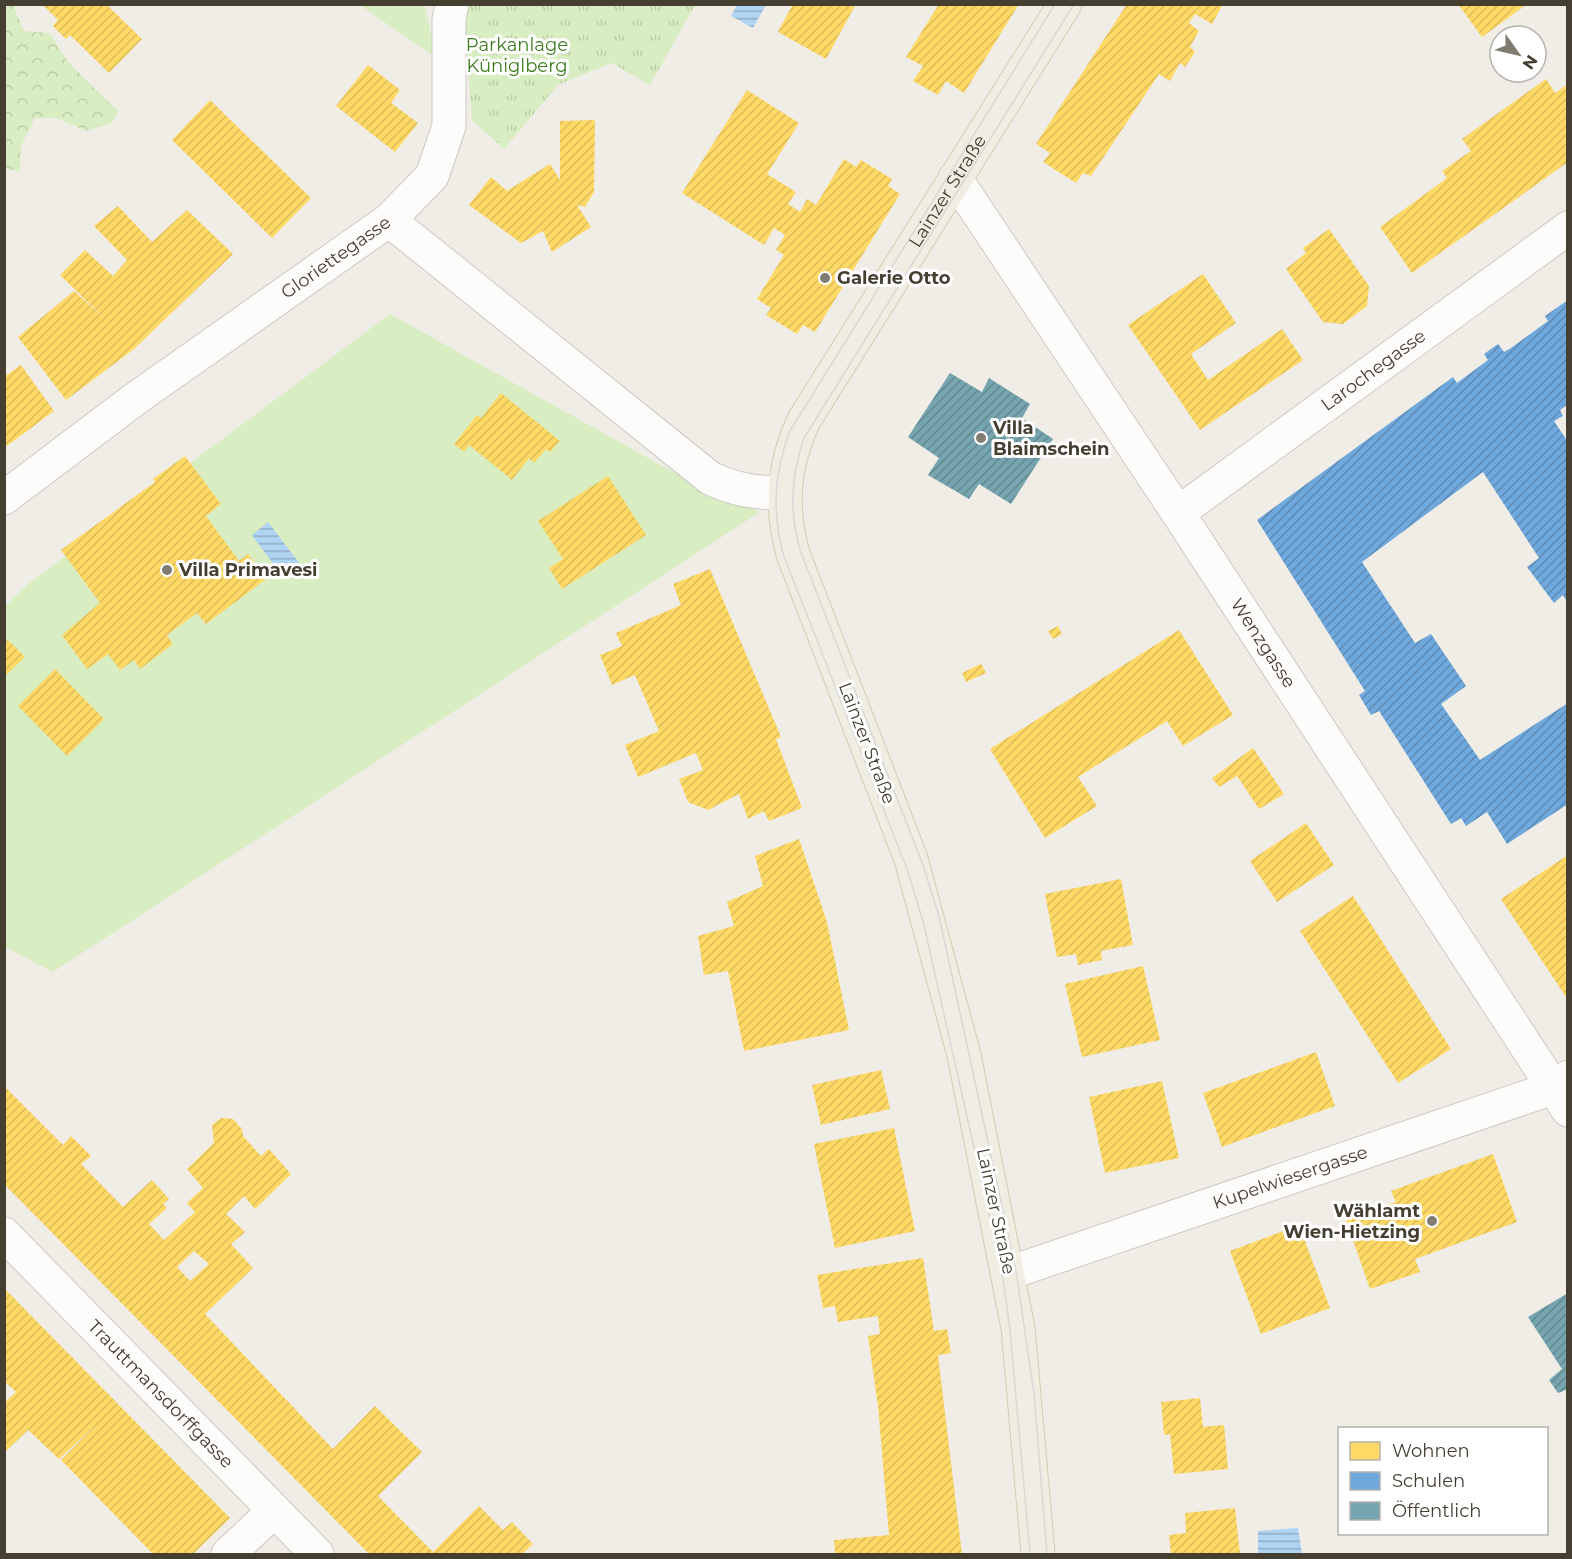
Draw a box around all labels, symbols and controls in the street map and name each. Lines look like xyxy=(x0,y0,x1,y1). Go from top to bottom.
north arrow xyxy=(1488,24,1548,84)
park label: Parkanlage Küniglberg xyxy=(466,34,568,77)
text: N xyxy=(1519,51,1542,73)
street label: Lainzer Straße xyxy=(904,131,991,251)
street label: Gloriettegasse xyxy=(277,211,395,304)
place label: Galerie Otto xyxy=(837,267,951,289)
marker: Galerie Otto xyxy=(818,271,832,285)
street label: Larochegasse xyxy=(1317,325,1430,416)
place label: Villa Blaimschein xyxy=(992,417,1109,460)
marker: Villa Blaimschein xyxy=(974,431,988,445)
place label: Villa Primavesi xyxy=(178,559,318,581)
marker: Villa Primavesi xyxy=(160,563,174,577)
street label: Wenzgasse xyxy=(1226,594,1300,692)
street label: Lainzer Straße xyxy=(834,679,900,807)
street label: Kupelwiesergasse xyxy=(1210,1141,1371,1214)
street label: Lainzer Straße xyxy=(972,1146,1020,1276)
place label: Wählamt Wien-Hietzing xyxy=(1284,1200,1420,1243)
marker: Wählamt Wien-Hietzing xyxy=(1425,1214,1439,1228)
street label: Trauttmansdorffgasse xyxy=(83,1315,238,1473)
legend xyxy=(1338,1427,1548,1535)
text: Wohnen xyxy=(1392,1440,1470,1462)
text: Schulen xyxy=(1392,1470,1465,1492)
text: Öffentlich xyxy=(1392,1500,1481,1522)

